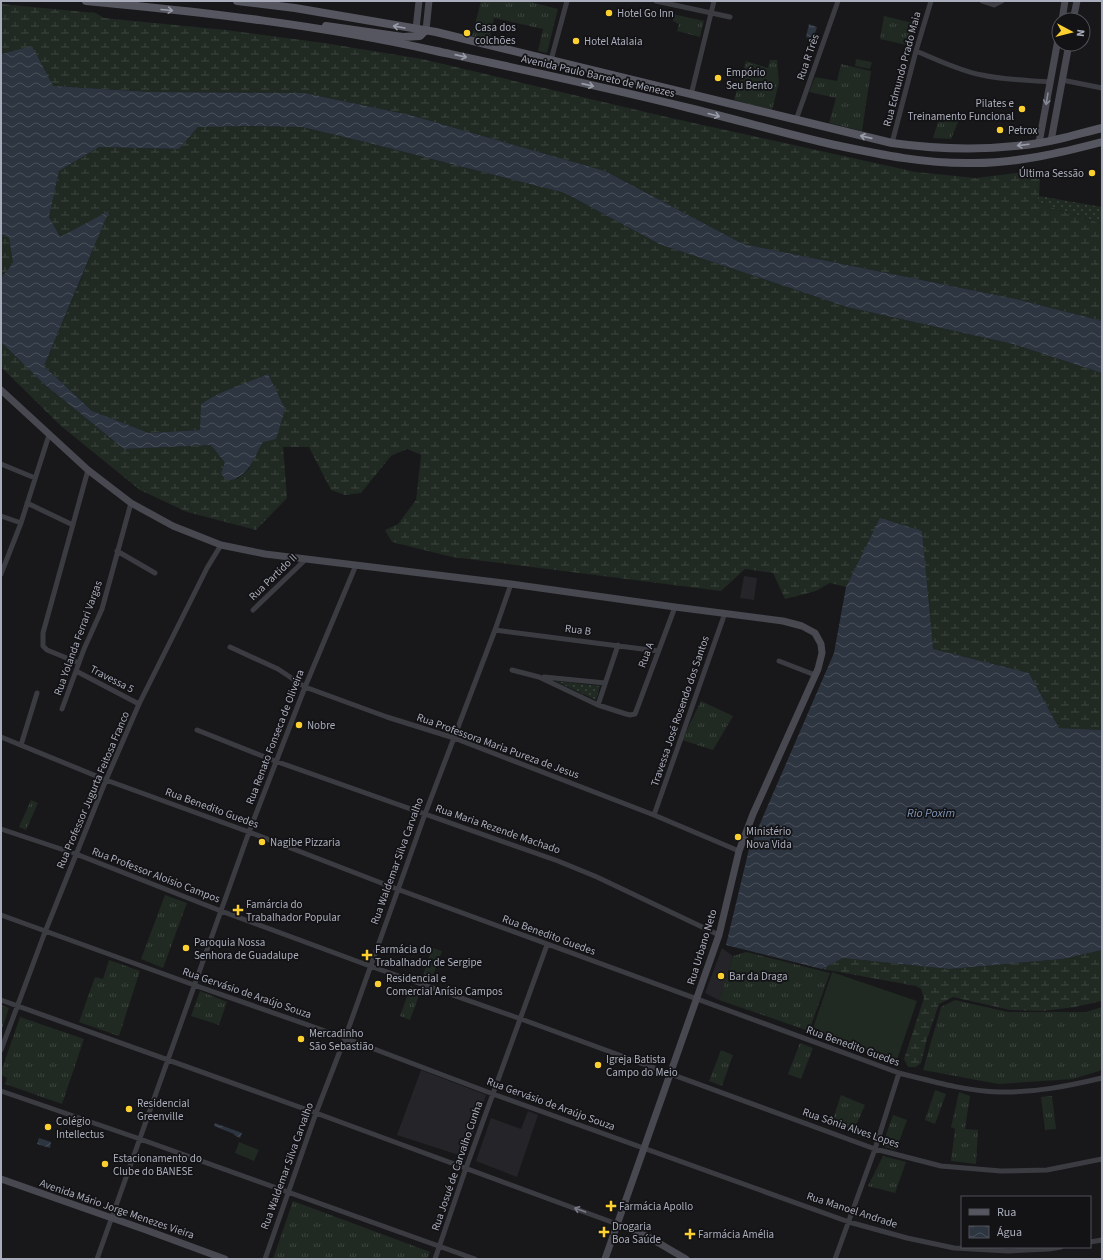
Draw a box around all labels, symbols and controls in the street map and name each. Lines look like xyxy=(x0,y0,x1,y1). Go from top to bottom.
one-way arrow xyxy=(160,6,173,13)
place label: Hotel Go Inn xyxy=(617,6,674,21)
marker: Hotel Go Inn xyxy=(604,8,614,18)
street label: Rua Edmundo Prado Maia xyxy=(879,10,925,128)
north arrow xyxy=(1051,12,1091,52)
place label: Casa dos colchões xyxy=(475,20,516,48)
one-way arrow xyxy=(393,22,406,30)
marker: Casa dos colchões xyxy=(462,28,472,38)
text: N xyxy=(1073,29,1088,38)
street label: Rua R Três xyxy=(793,32,823,82)
place label: Hotel Atalaia xyxy=(584,34,642,49)
marker: Hotel Atalaia xyxy=(571,36,581,46)
street label: Avenida Paulo Barreto de Menezes xyxy=(520,51,677,101)
one-way arrow xyxy=(454,53,467,61)
place label: Empório Seu Bento xyxy=(726,65,773,93)
marker: Empório Seu Bento xyxy=(713,73,723,83)
one-way arrow xyxy=(581,82,594,89)
one-way arrow xyxy=(1043,93,1051,106)
place label: Pilates e Treinamento Funcional xyxy=(908,96,1015,124)
marker: Pilates e Treinamento Funcional xyxy=(1017,104,1027,114)
one-way arrow xyxy=(707,111,720,119)
place label: Petrox xyxy=(1008,123,1038,138)
marker: Petrox xyxy=(995,125,1005,135)
one-way arrow xyxy=(860,132,873,140)
one-way arrow xyxy=(1017,142,1030,149)
place label: Última Sessão xyxy=(1019,166,1084,181)
marker: Última Sessão xyxy=(1087,168,1097,178)
street label: Rua Partido II xyxy=(246,550,300,604)
street label: Rua Yolanda Ferrari Vargas xyxy=(50,578,106,698)
street label: Rua B xyxy=(564,621,593,639)
street label: Travessa José Rosendo dos Santos xyxy=(647,633,713,788)
street label: Rua A xyxy=(635,640,657,670)
street label: Travessa 5 xyxy=(87,662,137,696)
street label: Rua Renato Fonseca de Oliveira xyxy=(242,667,308,807)
street label: Rua Professor Jugurta Feitosa Franco xyxy=(53,709,133,871)
street label: Rua Professora Maria Pureza de Jesus xyxy=(415,710,582,783)
place label: Nobre xyxy=(307,718,336,733)
marker: Nobre xyxy=(294,720,304,730)
street label: Rua Benedito Guedes xyxy=(163,784,261,832)
street label: Rua Waldemar Silva Carvalho xyxy=(367,795,427,927)
street label: Rua Maria Rezende Machado xyxy=(433,801,563,857)
water label: Rio Poxim xyxy=(907,805,955,822)
place label: Ministério Nova Vida xyxy=(746,824,792,852)
marker: Ministério Nova Vida xyxy=(733,832,743,842)
place label: Nagibe Pizzaria xyxy=(270,835,340,850)
marker: Nagibe Pizzaria xyxy=(257,837,267,847)
street label: Rua Professor Aloísio Campos xyxy=(90,844,223,907)
place label: Famárcia do Trabalhador Popular xyxy=(246,897,341,925)
marker: Famárcia do Trabalhador Popular xyxy=(233,905,243,915)
street label: Rua Urbano Neto xyxy=(683,907,721,987)
street label: Rua Benedito Guedes xyxy=(500,911,598,959)
place label: Paroquia Nossa Senhora de Guadalupe xyxy=(194,935,299,963)
place label: Farmácia do Trabalhador de Sergipe xyxy=(375,942,483,970)
marker: Paroquia Nossa Senhora de Guadalupe xyxy=(181,943,191,953)
marker: Farmácia do Trabalhador de Sergipe xyxy=(362,950,372,960)
street label: Rua Gervásio de Araújo Souza xyxy=(180,964,314,1022)
place label: Bar da Draga xyxy=(729,969,788,984)
place label: Residencial e Comercial Anísio Campos xyxy=(386,971,503,999)
marker: Bar da Draga xyxy=(716,971,726,981)
marker: Residencial e Comercial Anísio Campos xyxy=(373,979,383,989)
street label: Rua Benedito Guedes xyxy=(804,1022,902,1070)
place label: Mercadinho São Sebastião xyxy=(309,1026,374,1054)
marker: Mercadinho São Sebastião xyxy=(296,1034,306,1044)
place label: Igreja Batista Campo do Meio xyxy=(606,1052,678,1080)
marker: Igreja Batista Campo do Meio xyxy=(593,1060,603,1070)
street label: Rua Gervásio de Araújo Souza xyxy=(485,1074,617,1134)
place label: Residencial Greenville xyxy=(137,1096,190,1124)
street label: Rua Josué de Carvalho Cunha xyxy=(428,1099,486,1233)
street label: Rua Waldemar Silva Carvalho xyxy=(257,1100,317,1232)
marker: Residencial Greenville xyxy=(124,1104,134,1114)
street label: Rua Sônia Alves Lopes xyxy=(800,1104,902,1152)
place label: Colégio Intellectus xyxy=(56,1114,105,1142)
marker: Colégio Intellectus xyxy=(43,1122,53,1132)
place label: Estacionamento do Clube do BANESE xyxy=(113,1151,202,1179)
marker: Estacionamento do Clube do BANESE xyxy=(100,1159,110,1169)
street label: Avenida Mário Jorge Menezes Vieira xyxy=(38,1175,196,1243)
street label: Rua Manoel Andrade xyxy=(805,1188,900,1232)
legend xyxy=(961,1196,1091,1248)
place label: Farmácia Apollo xyxy=(619,1199,693,1214)
marker: Farmácia Apollo xyxy=(606,1201,616,1211)
text: Rua xyxy=(997,1204,1016,1221)
one-way arrow xyxy=(575,1206,587,1214)
place label: Drogaria Boa Saúde xyxy=(612,1219,662,1247)
text: Água xyxy=(997,1224,1022,1241)
marker: Drogaria Boa Saúde xyxy=(599,1227,609,1237)
place label: Farmácia Amélia xyxy=(698,1227,774,1242)
marker: Farmácia Amélia xyxy=(685,1229,695,1239)

